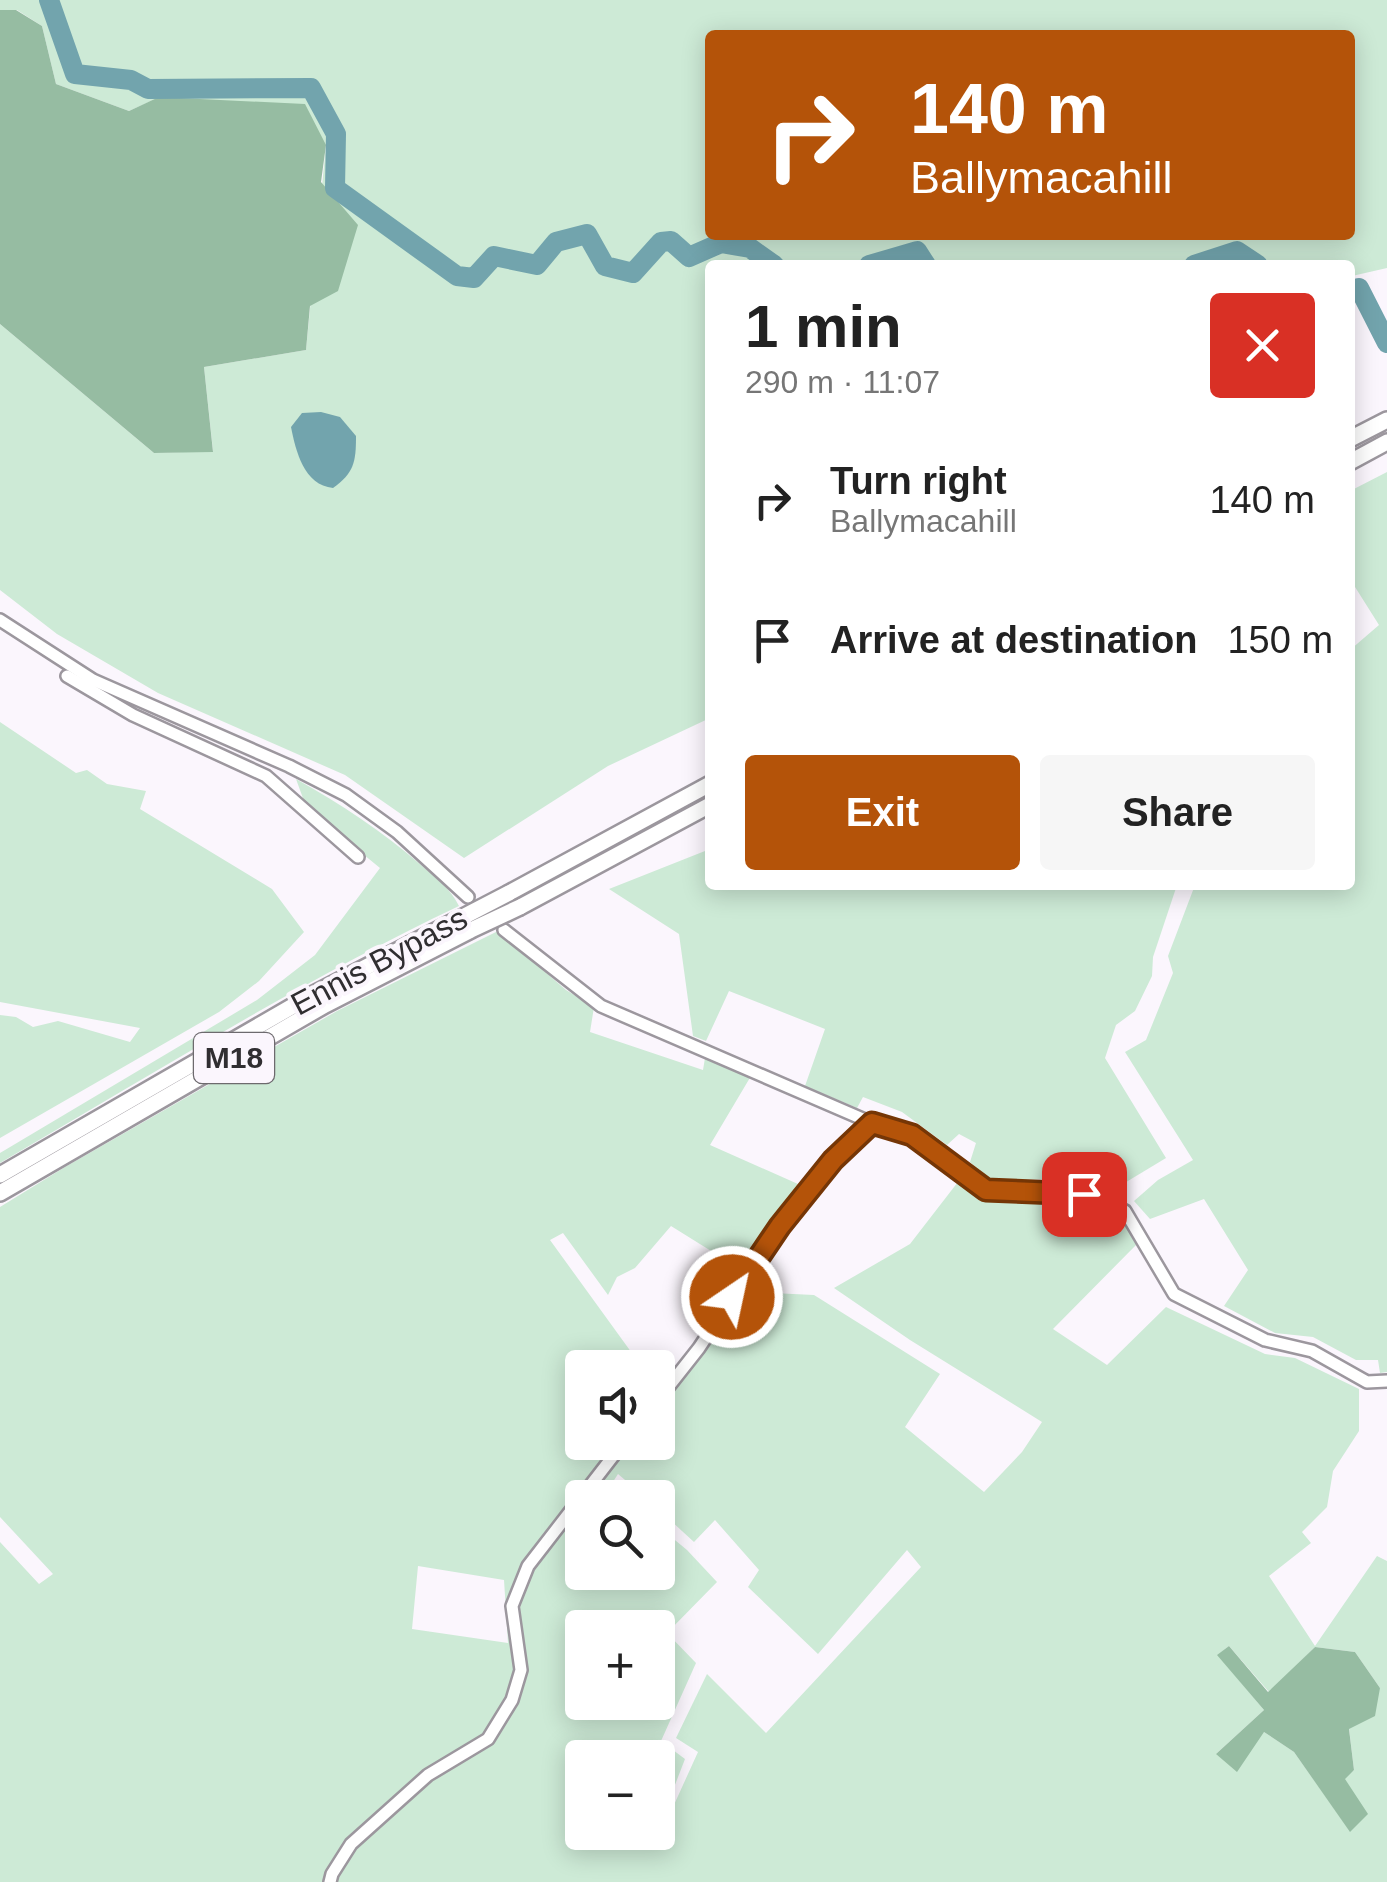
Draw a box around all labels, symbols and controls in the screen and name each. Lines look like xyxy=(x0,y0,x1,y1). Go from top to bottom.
icon: right xyxy=(745,70,875,200)
text: 140 m xyxy=(910,70,1108,148)
text: Ballymacahill xyxy=(910,152,1173,203)
text: 1 min xyxy=(745,293,902,360)
button: close xyxy=(1210,293,1315,398)
text: 290 m · 11:07 xyxy=(745,364,940,400)
text: Turn right xyxy=(830,460,1007,502)
icon: right xyxy=(745,473,800,528)
text: 140 m xyxy=(1209,479,1315,521)
text: Ballymacahill xyxy=(830,503,1017,539)
icon: arrive xyxy=(745,613,800,668)
text: Arrive at destination xyxy=(830,619,1197,661)
text: 150 m xyxy=(1227,619,1333,661)
button: Exit xyxy=(745,755,1020,870)
button: Share xyxy=(1040,755,1315,870)
street label: Ennis Bypass xyxy=(285,900,473,1022)
road number: M18 xyxy=(194,1033,274,1083)
pin xyxy=(1042,1152,1127,1237)
icon: arrive xyxy=(1057,1167,1112,1222)
position arrow xyxy=(680,1245,784,1349)
map controls xyxy=(565,1350,675,1850)
button: sound xyxy=(565,1350,675,1460)
button: search xyxy=(565,1480,675,1590)
button: + xyxy=(565,1610,675,1720)
button: − xyxy=(565,1740,675,1850)

